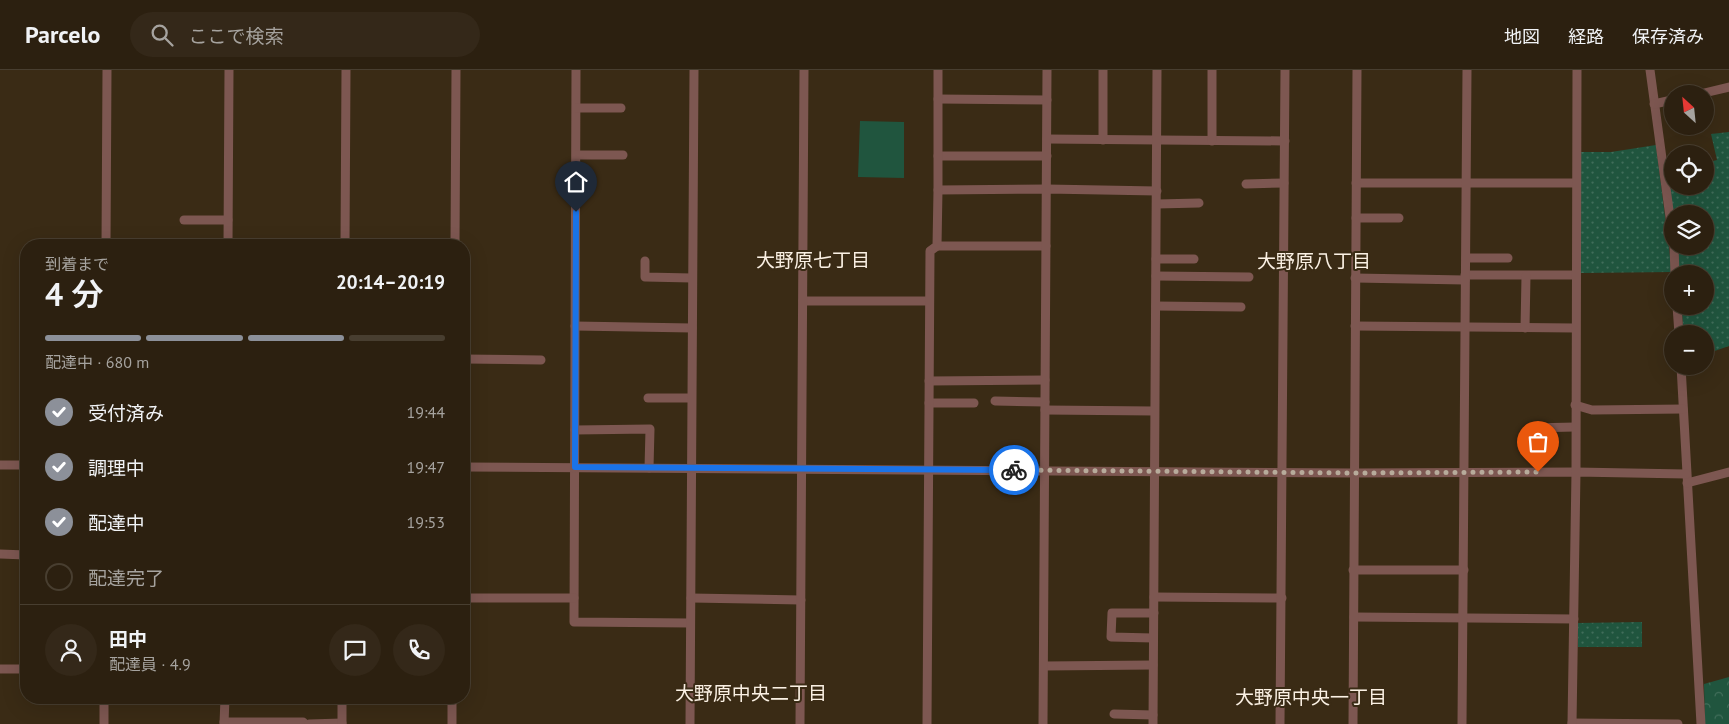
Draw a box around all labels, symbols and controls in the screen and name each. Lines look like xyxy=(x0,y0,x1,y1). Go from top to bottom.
search box xyxy=(130,12,480,57)
text: Parcelo xyxy=(25,19,100,50)
icon: search xyxy=(148,21,176,49)
text: ここで検索 xyxy=(188,24,284,48)
text: 地図 xyxy=(1504,25,1540,48)
text: 経路 xyxy=(1568,25,1604,48)
text: 保存済み xyxy=(1632,25,1704,48)
north arrow xyxy=(1664,85,1714,135)
map controls xyxy=(1664,85,1714,375)
button: locate xyxy=(1664,145,1714,195)
pin xyxy=(555,161,597,212)
icon: home xyxy=(562,168,590,196)
button: layers xyxy=(1664,205,1714,255)
district label: 大野原七丁目 xyxy=(756,248,870,272)
district label: 大野原八丁目 xyxy=(1257,249,1371,273)
text: 到着まで xyxy=(45,254,109,274)
button: + xyxy=(1664,265,1714,315)
text: 20:14–20:19 xyxy=(336,270,445,294)
text: 4 分 xyxy=(45,273,103,315)
button: − xyxy=(1664,325,1714,375)
text: 配達中 · 680 m xyxy=(45,352,149,372)
icon: check xyxy=(45,398,73,426)
text: 受付済み xyxy=(88,401,164,425)
text: 19:44 xyxy=(407,402,445,422)
pin xyxy=(1517,421,1559,472)
icon: bag xyxy=(1524,428,1552,456)
courier xyxy=(989,445,1039,495)
icon: check xyxy=(45,453,73,481)
text: 調理中 xyxy=(88,456,145,480)
icon: bike xyxy=(1000,456,1028,484)
text: 19:47 xyxy=(407,457,445,477)
icon: check xyxy=(45,508,73,536)
text: 配達中 xyxy=(88,511,145,535)
text: 19:53 xyxy=(407,512,445,532)
text: 配達完了 xyxy=(88,566,164,590)
button: person xyxy=(45,624,97,676)
button: chat xyxy=(329,624,381,676)
button: phone xyxy=(393,624,445,676)
text: 田中 xyxy=(109,627,147,651)
text: 配達員 · 4.9 xyxy=(109,654,191,674)
district label: 大野原中央二丁目 xyxy=(675,681,827,705)
district label: 大野原中央一丁目 xyxy=(1235,685,1387,709)

